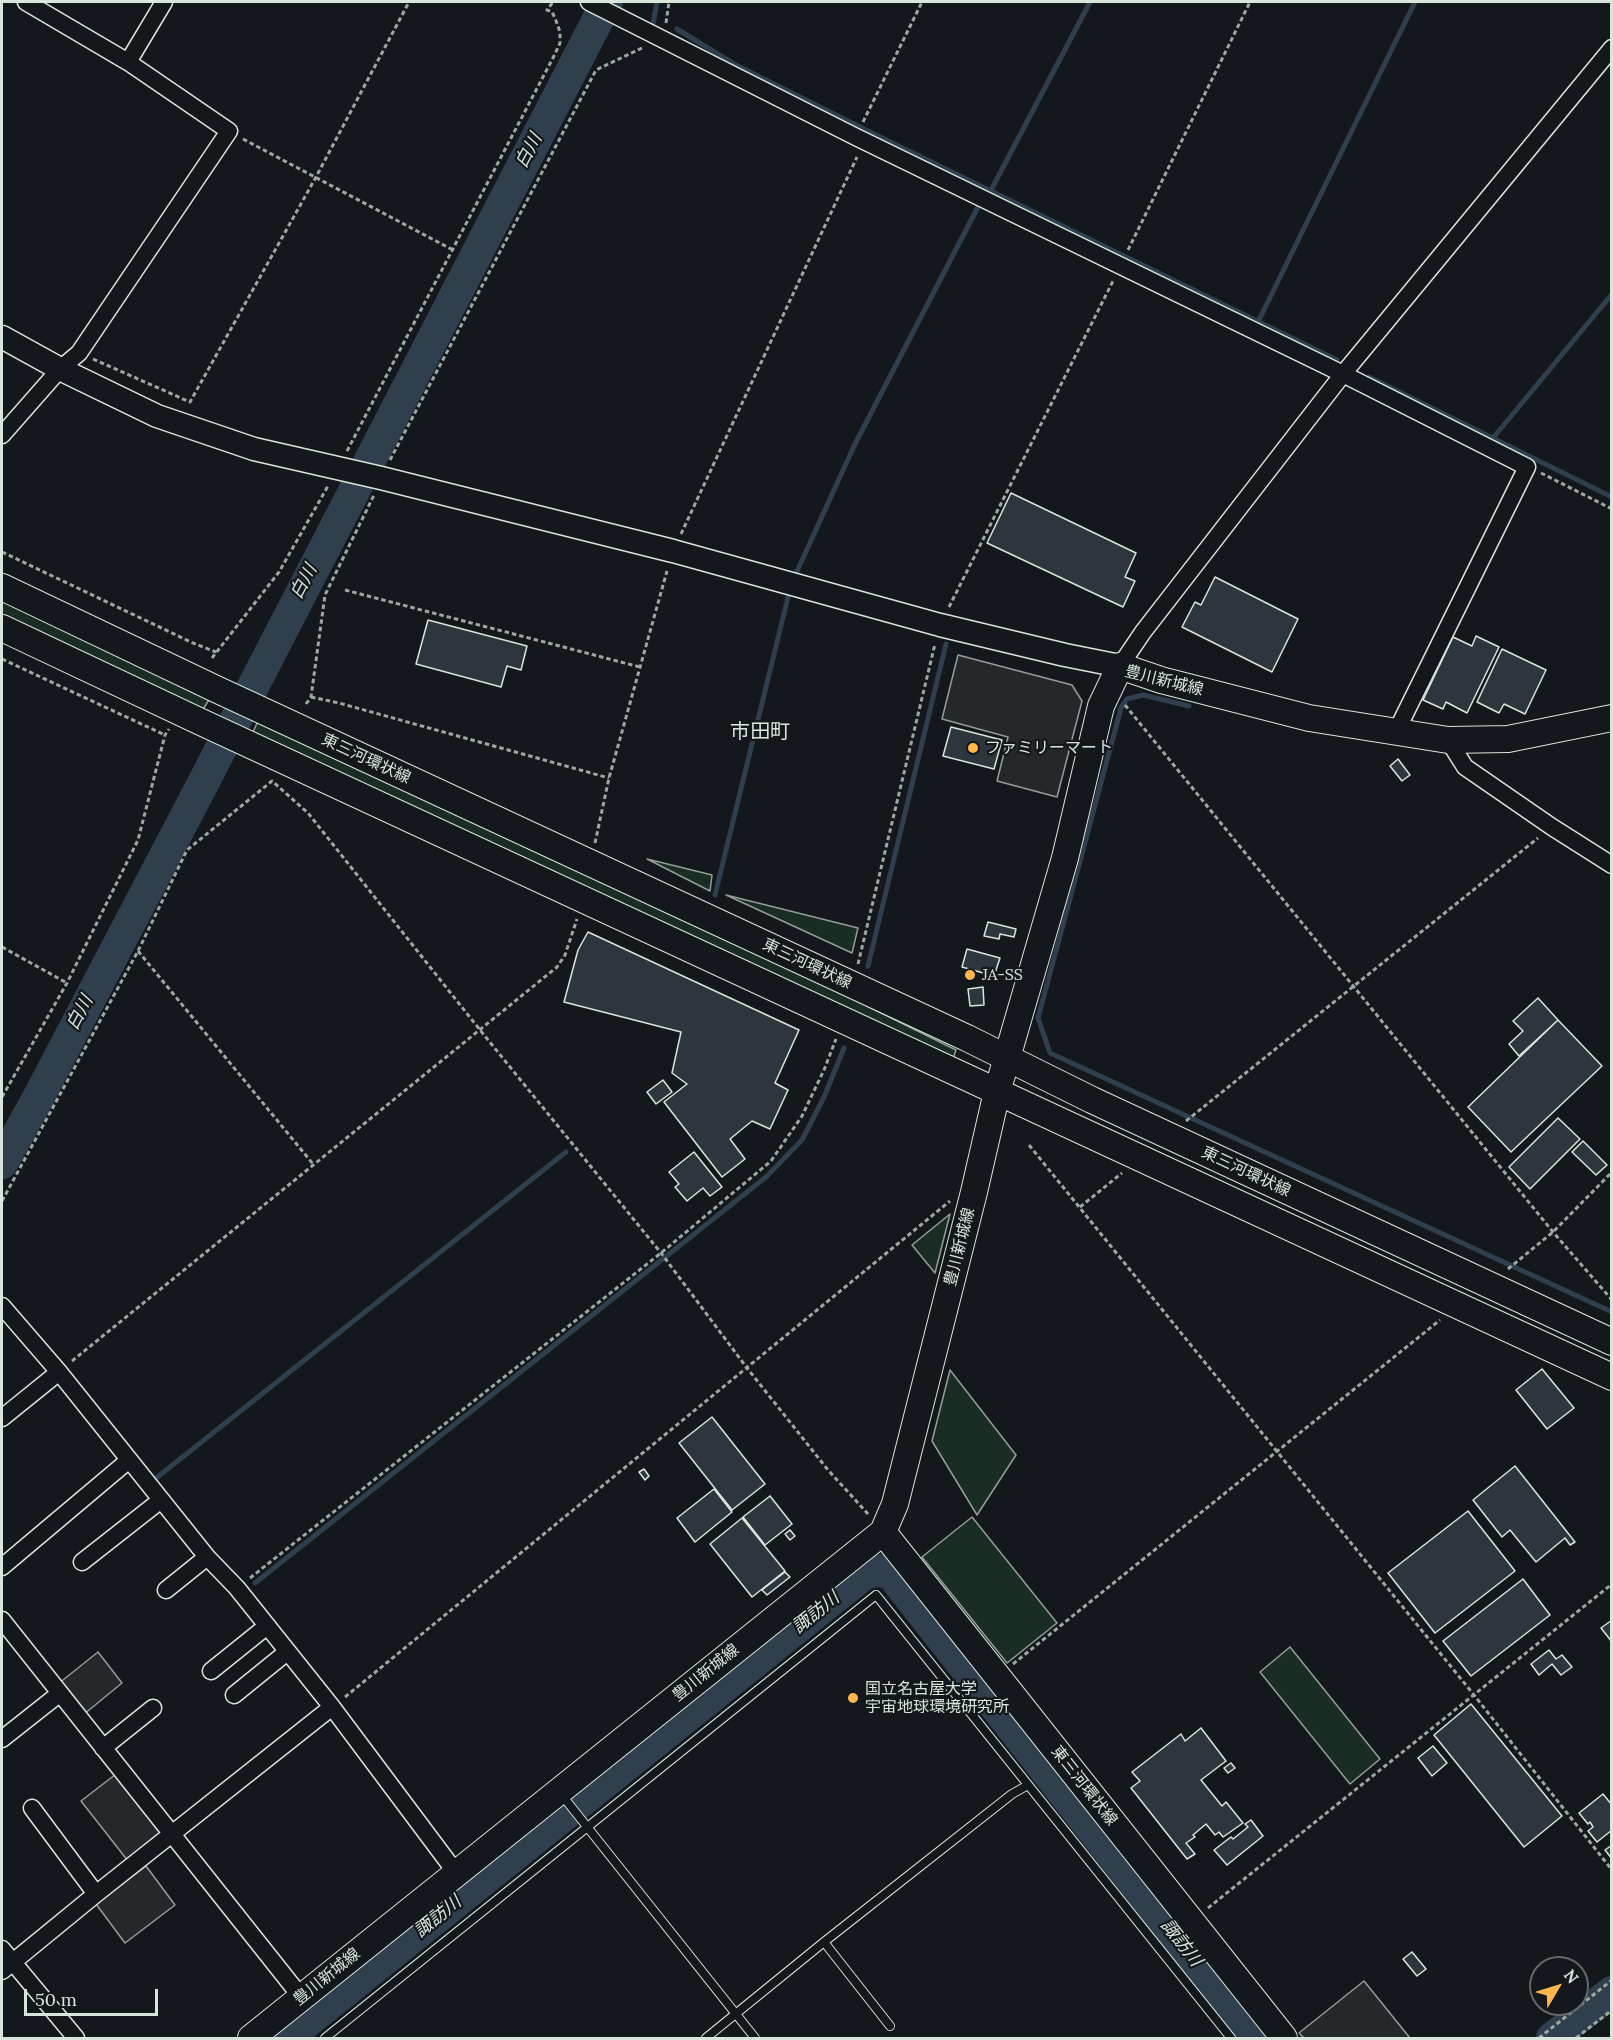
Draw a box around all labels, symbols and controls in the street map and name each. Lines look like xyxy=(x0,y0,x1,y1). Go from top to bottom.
water label: 白川 xyxy=(511,130,547,172)
water label: 白川 xyxy=(286,561,322,603)
street label: 豊川新城線 xyxy=(1123,662,1205,700)
district label: 市田町 xyxy=(730,720,790,744)
street label: 東三河環状線 xyxy=(318,730,414,788)
place label: ファミリーマート xyxy=(985,738,1113,758)
marker: ファミリーマート xyxy=(966,741,980,755)
street label: 東三河環状線 xyxy=(759,935,855,993)
place label: JA-SS xyxy=(982,965,1023,985)
marker: JA-SS xyxy=(963,968,977,982)
water label: 白川 xyxy=(62,992,98,1034)
street label: 東三河環状線 xyxy=(1198,1143,1294,1201)
street label: 豊川新城線 xyxy=(941,1206,979,1288)
water label: 諏訪川 xyxy=(788,1588,844,1638)
street label: 豊川新城線 xyxy=(669,1640,743,1706)
place label: 国立名古屋大学 宇宙地球環境研究所 xyxy=(865,1679,1009,1717)
marker: 国立名古屋大学 宇宙地球環境研究所 xyxy=(846,1691,860,1705)
street label: 東三河環状線 xyxy=(1047,1742,1121,1830)
water label: 諏訪川 xyxy=(410,1892,466,1942)
water label: 諏訪川 xyxy=(1156,1915,1206,1971)
street label: 豊川新城線 xyxy=(290,1944,364,2010)
north arrow xyxy=(1529,1956,1589,2016)
text: N xyxy=(1560,1965,1583,1987)
scale bar xyxy=(27,1977,160,2015)
text: 50 m xyxy=(35,1988,77,2011)

